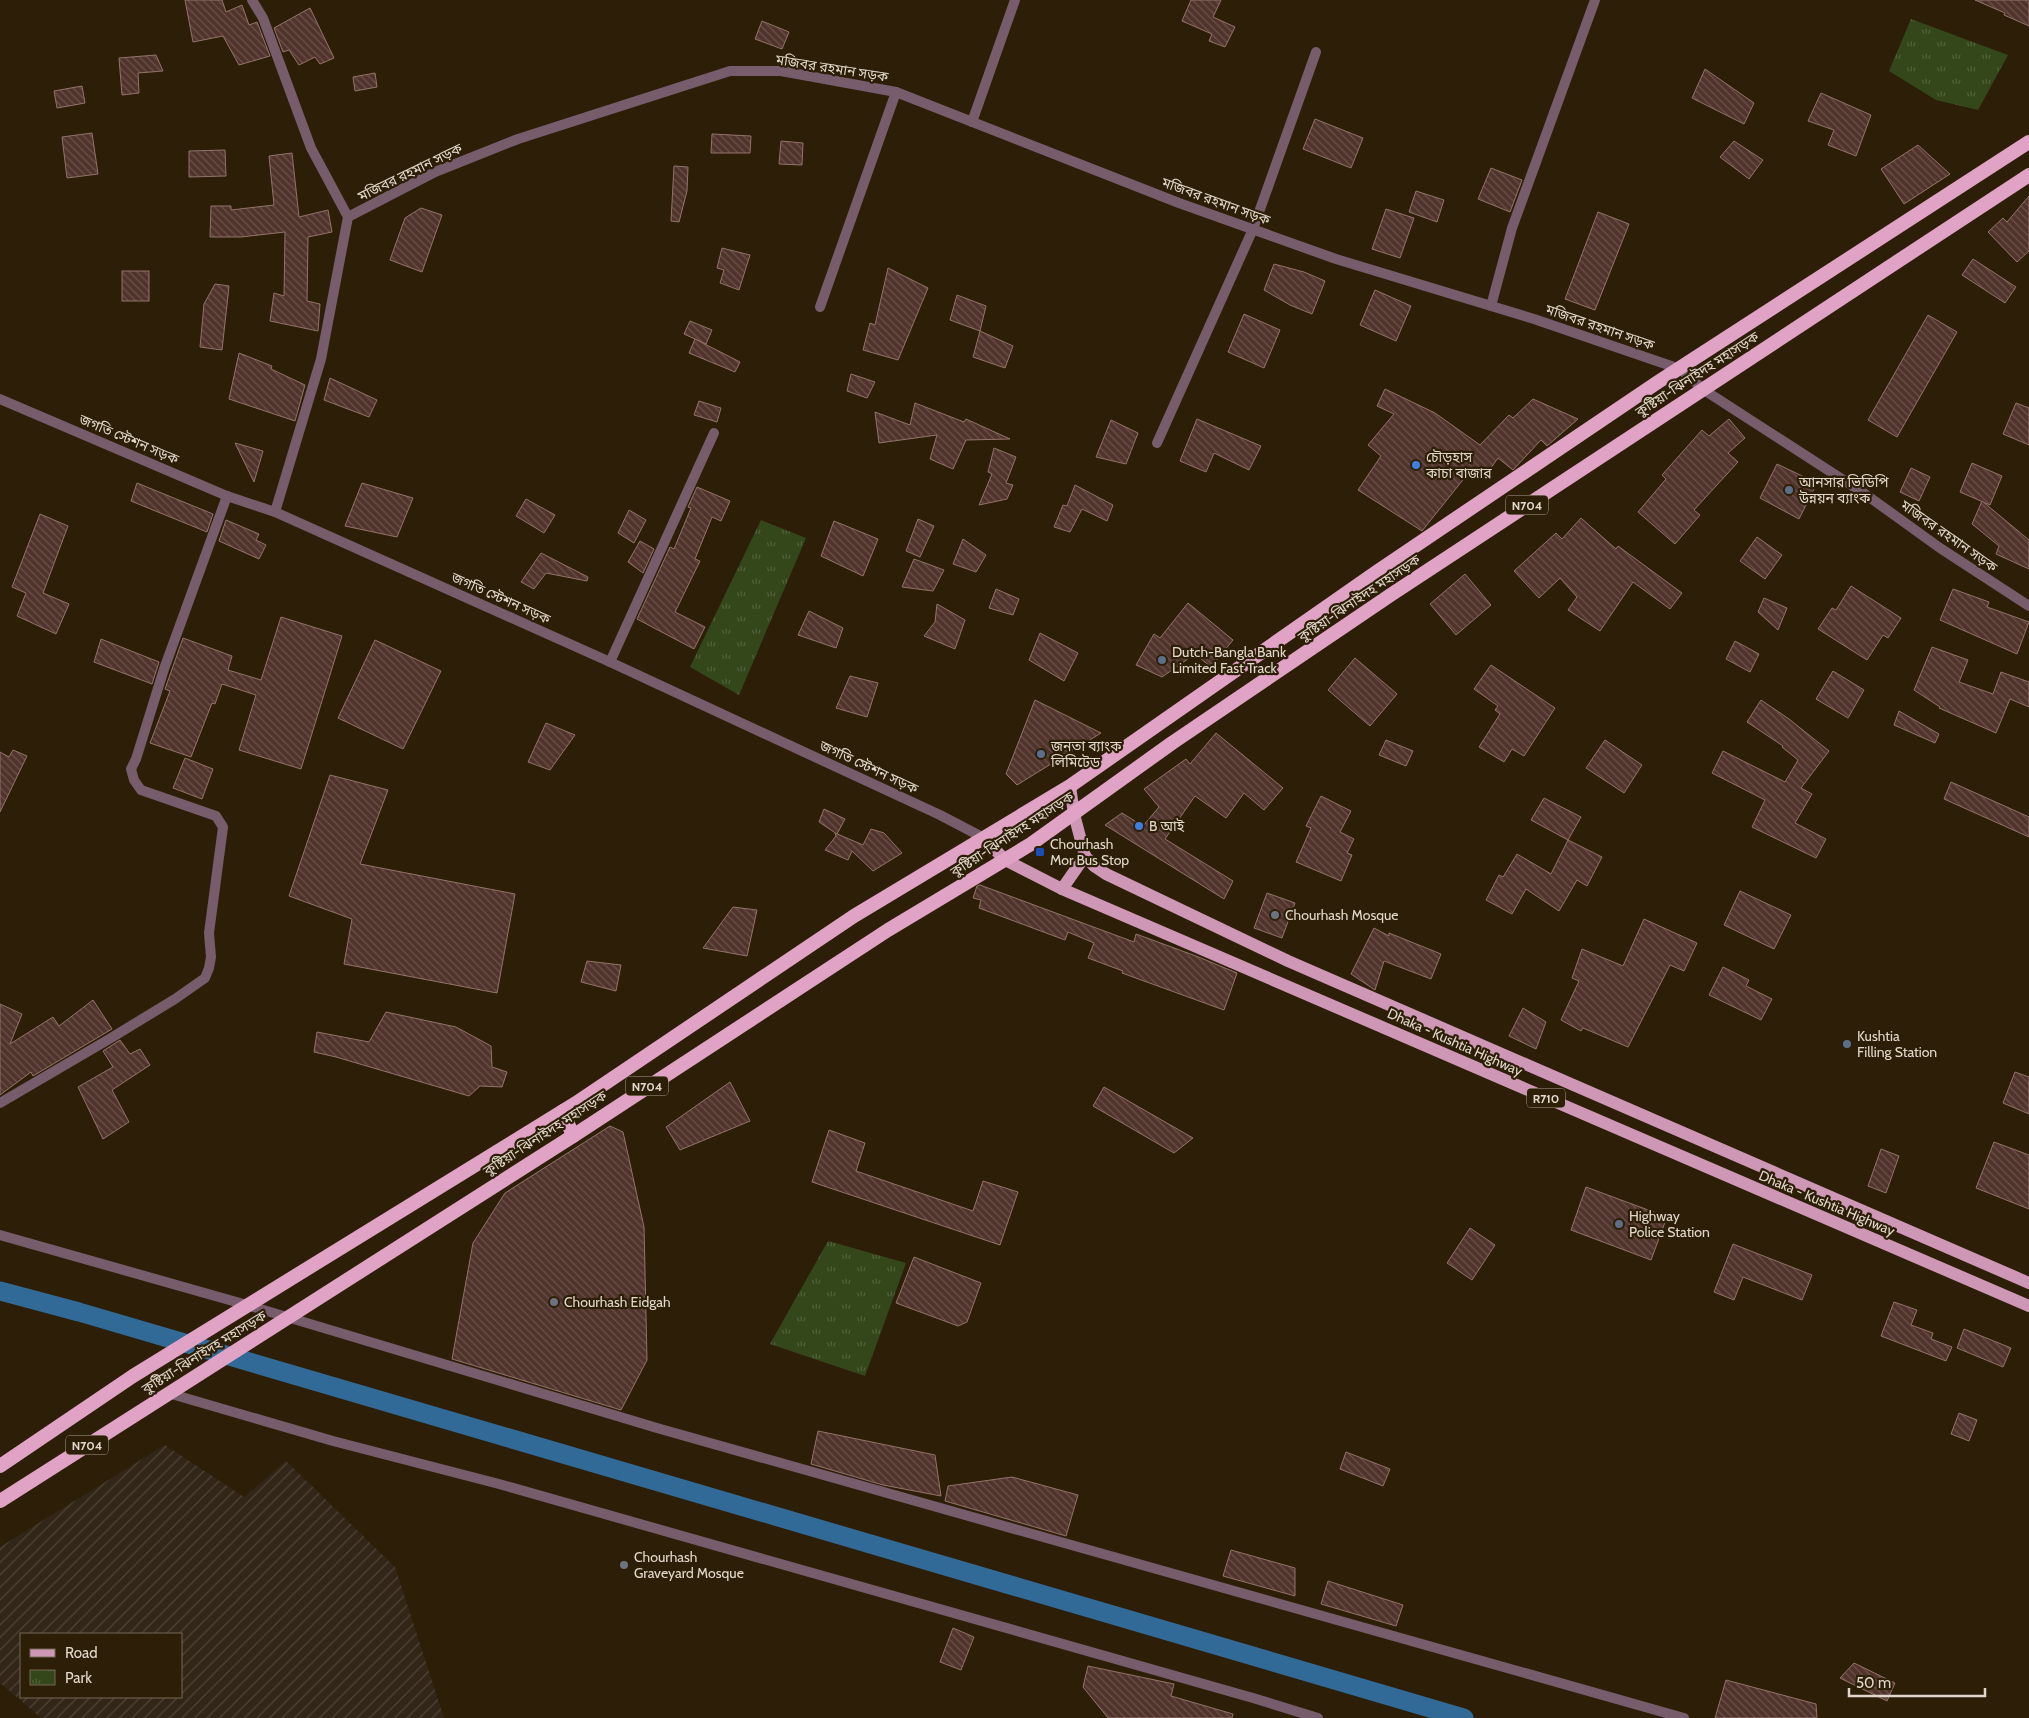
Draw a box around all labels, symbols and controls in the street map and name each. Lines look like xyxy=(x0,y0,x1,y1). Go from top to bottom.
street label: মজিবর রহমান সড়ক xyxy=(773,50,890,86)
street label: মজিবর রহমান সড়ক xyxy=(354,139,466,205)
street label: মজিবর রহমান সড়ক xyxy=(1158,173,1273,229)
street label: মজিবর রহমান সড়ক xyxy=(1542,300,1657,354)
street label: কুষ্টিয়া-ঝিনাইদহ মহাসড়ক xyxy=(1631,327,1763,421)
street label: জগতি স্টেশন সড়ক xyxy=(75,409,182,468)
place label: চৌড়হাস কাচা বাজার xyxy=(1425,448,1492,482)
marker: চৌড়হাস কাচা বাজার xyxy=(1410,459,1422,471)
place label: আনসার ভিডিপি উন্নয়ন ব্যাংক xyxy=(1798,473,1890,507)
marker: আনসার ভিডিপি উন্নয়ন ব্যাংক xyxy=(1783,484,1795,496)
street label: মজিবর রহমান সড়ক xyxy=(1896,495,2001,576)
road number: N704 xyxy=(1506,496,1548,514)
street label: কুষ্টিয়া-ঝিনাইদহ মহাসড়ক xyxy=(1294,550,1424,646)
street label: জগতি স্টেশন সড়ক xyxy=(448,568,554,628)
place label: Dutch-Bangla Bank Limited Fast Track xyxy=(1172,643,1287,677)
marker: Dutch-Bangla Bank Limited Fast Track xyxy=(1156,654,1168,666)
street label: জগতি স্টেশন সড়ক xyxy=(816,736,922,798)
place label: জনতা ব্যাংক লিমিটেড xyxy=(1050,737,1122,771)
marker: জনতা ব্যাংক লিমিটেড xyxy=(1035,748,1047,760)
street label: কুষ্টিয়া-ঝিনাইদহ মহাসড়ক xyxy=(946,787,1078,881)
place label: B আই xyxy=(1149,817,1185,835)
marker: B আই xyxy=(1133,820,1145,832)
place label: Chourhash Mor Bus Stop xyxy=(1050,835,1129,869)
marker: Chourhash Mor Bus Stop xyxy=(1034,846,1046,858)
place label: Chourhash Mosque xyxy=(1285,906,1399,924)
marker: Chourhash Mosque xyxy=(1269,909,1281,921)
street label: Dhaka - Kushtia Highway xyxy=(1385,1004,1525,1080)
place label: Kushtia Filling Station xyxy=(1857,1027,1937,1061)
marker: Kushtia Filling Station xyxy=(1841,1038,1853,1050)
road number: N704 xyxy=(626,1076,668,1096)
street label: কুষ্টিয়া-ঝিনাইদহ মহাসড়ক xyxy=(479,1086,611,1180)
road number: R710 xyxy=(1527,1088,1565,1108)
street label: Dhaka - Kushtia Highway xyxy=(1756,1166,1898,1240)
place label: Highway Police Station xyxy=(1629,1207,1710,1241)
marker: Highway Police Station xyxy=(1613,1218,1625,1230)
place label: Chourhash Eidgah xyxy=(564,1293,671,1311)
marker: Chourhash Eidgah xyxy=(548,1296,560,1308)
street label: কুষ্টিয়া-ঝিনাইদহ মহাসড়ক xyxy=(138,1306,270,1398)
road number: N704 xyxy=(66,1436,108,1454)
place label: Chourhash Graveyard Mosque xyxy=(634,1548,744,1582)
marker: Chourhash Graveyard Mosque xyxy=(618,1559,630,1571)
legend xyxy=(20,1633,182,1698)
text: Road xyxy=(65,1644,98,1662)
scale bar xyxy=(1849,1666,1985,1698)
text: Park xyxy=(65,1669,92,1687)
text: 50 m xyxy=(1856,1674,1891,1692)

